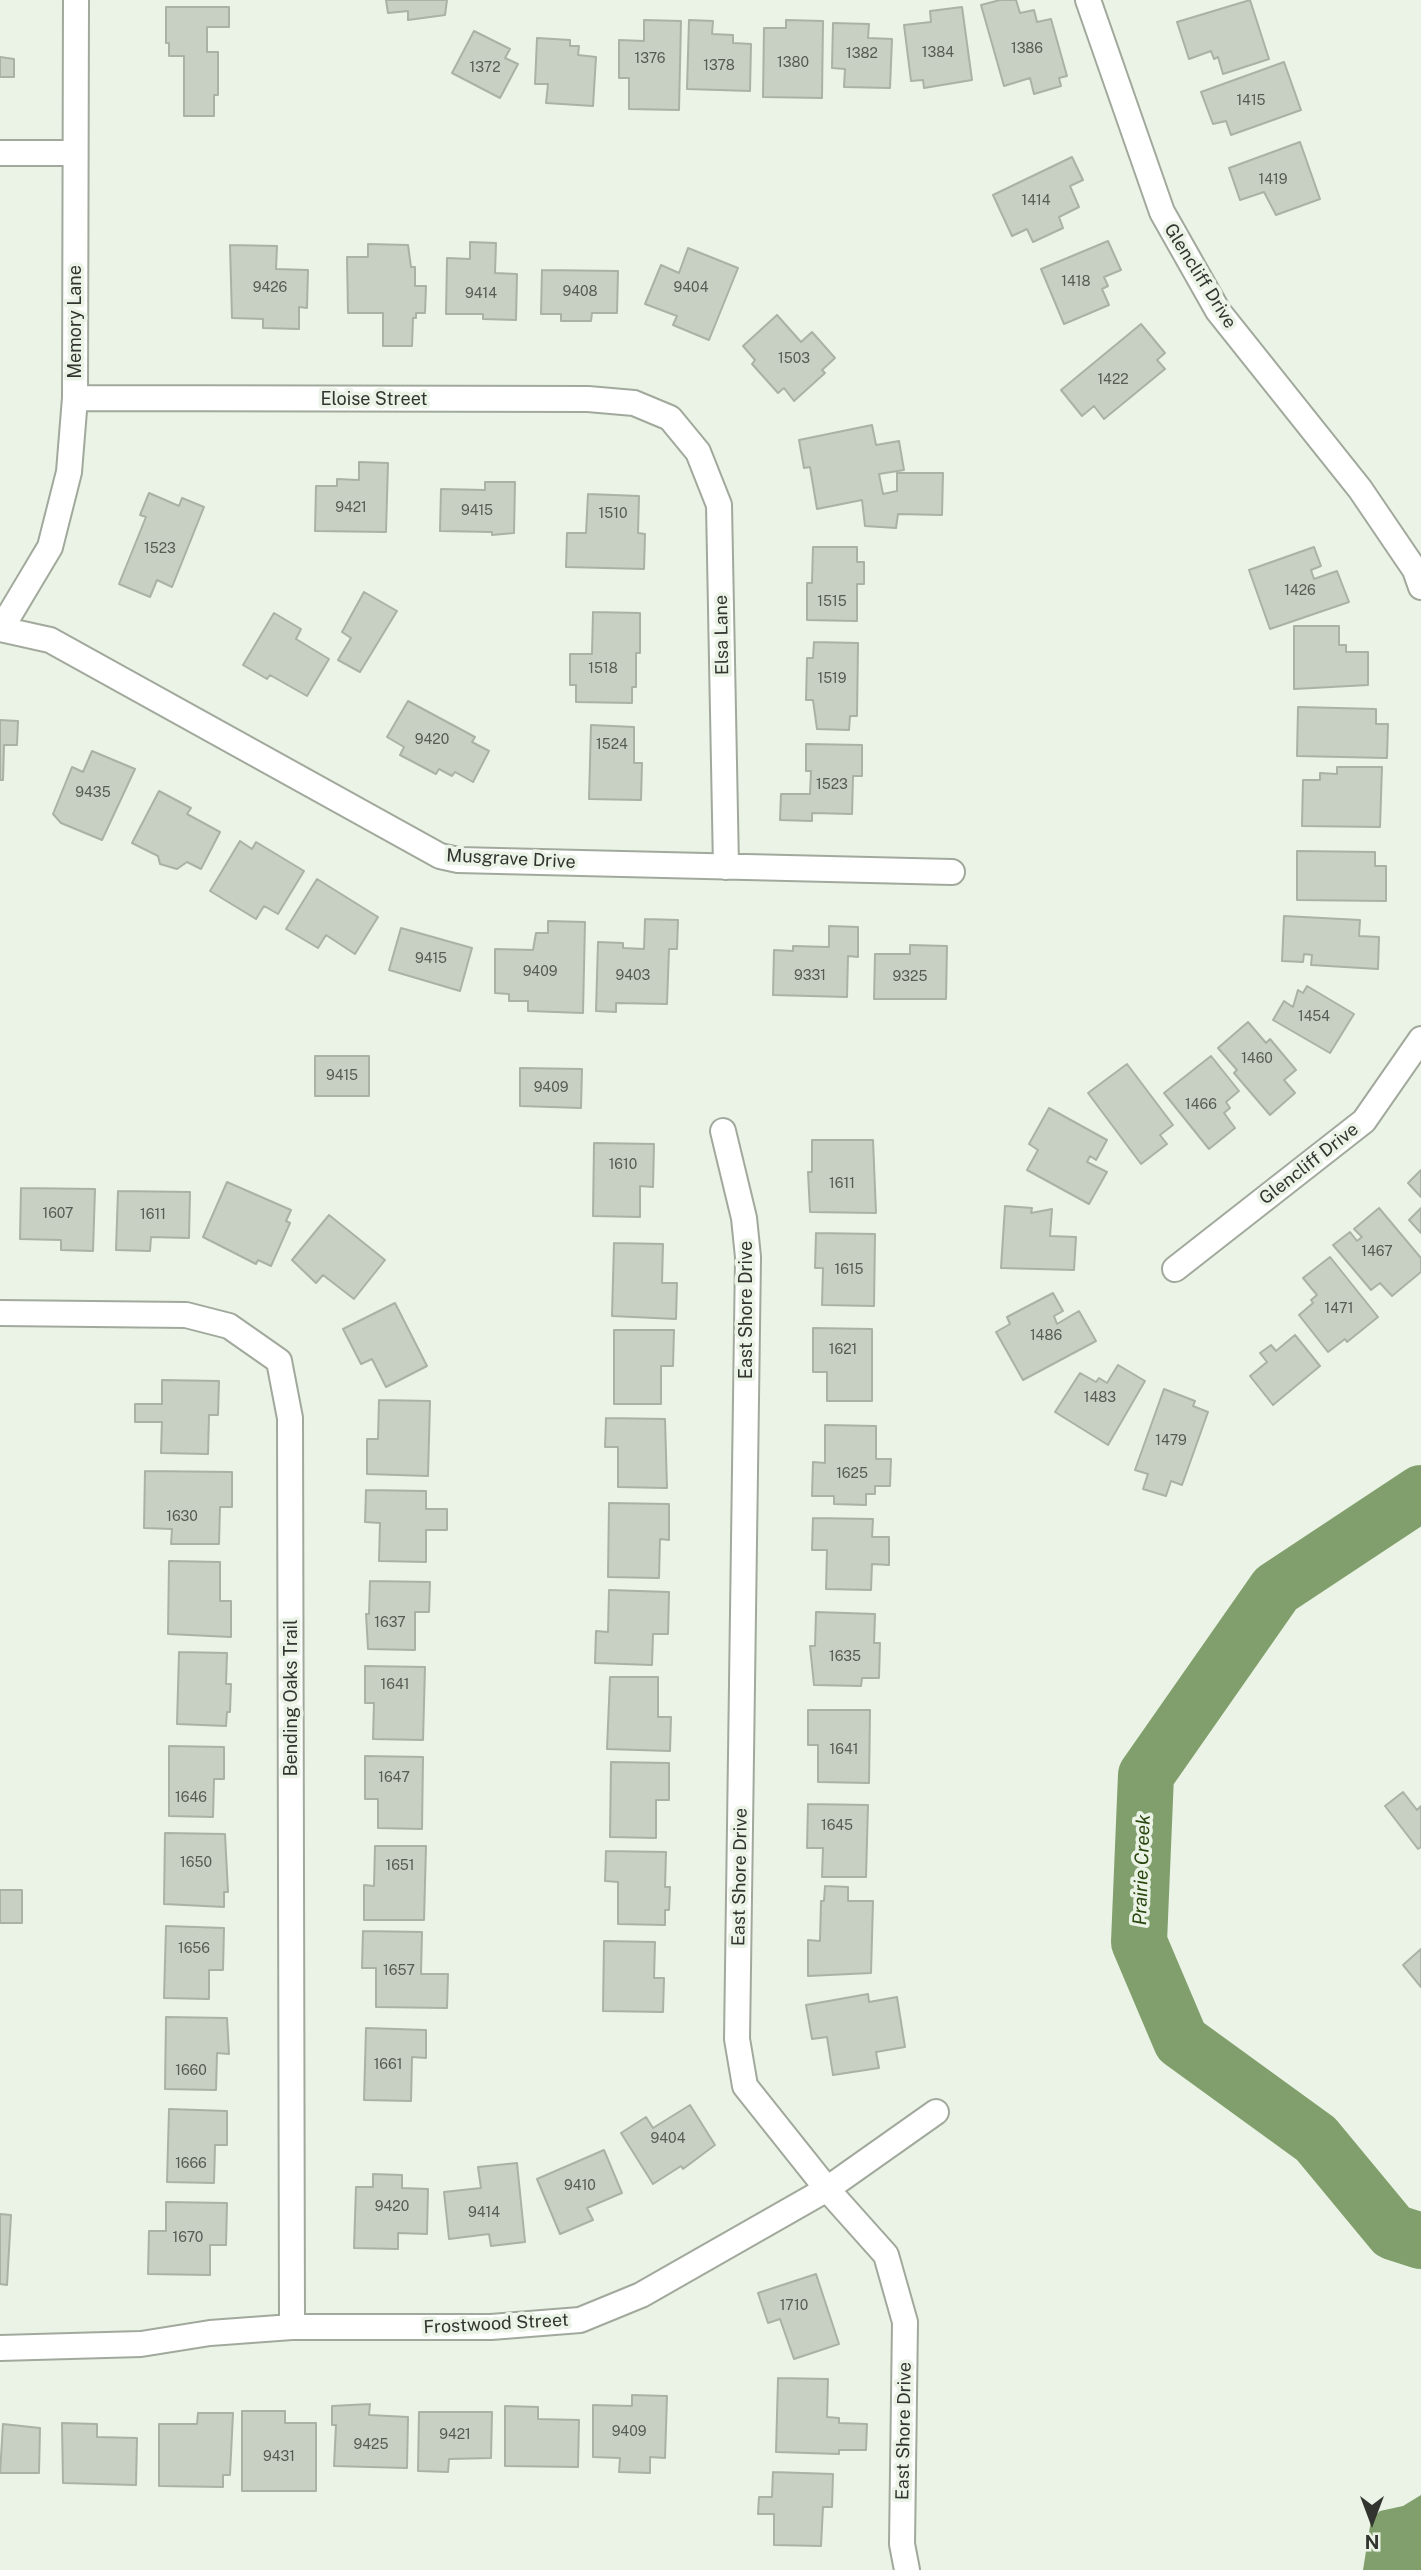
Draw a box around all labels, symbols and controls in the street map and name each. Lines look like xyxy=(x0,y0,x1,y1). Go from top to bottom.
house number: 1386 xyxy=(1011,41,1043,57)
house number: 1384 xyxy=(922,45,954,61)
house number: 1382 xyxy=(846,46,878,62)
house number: 1376 xyxy=(634,51,666,67)
house number: 1380 xyxy=(777,55,809,71)
house number: 1378 xyxy=(703,58,735,74)
house number: 1372 xyxy=(469,60,501,76)
house number: 1415 xyxy=(1236,93,1266,109)
house number: 1419 xyxy=(1259,172,1287,188)
house number: 1414 xyxy=(1022,193,1050,209)
street label: Glencliff Drive xyxy=(1159,220,1241,332)
street label: Memory Lane xyxy=(64,265,86,379)
house number: 1418 xyxy=(1061,274,1091,290)
house number: 9426 xyxy=(253,280,287,296)
house number: 9404 xyxy=(674,280,708,296)
house number: 9408 xyxy=(562,284,598,300)
house number: 9414 xyxy=(465,286,497,302)
house number: 1503 xyxy=(778,351,810,367)
house number: 1422 xyxy=(1097,372,1129,388)
street label: Eloise Street xyxy=(321,388,427,410)
house number: 9421 xyxy=(335,500,367,516)
house number: 9415 xyxy=(461,503,493,519)
house number: 1510 xyxy=(599,506,627,522)
house number: 1523 xyxy=(144,541,176,557)
house number: 1426 xyxy=(1284,583,1316,599)
house number: 1515 xyxy=(817,594,847,610)
street label: Elsa Lane xyxy=(711,595,733,675)
house number: 1518 xyxy=(588,661,618,677)
house number: 1519 xyxy=(817,671,847,687)
house number: 9420 xyxy=(415,732,449,748)
house number: 1524 xyxy=(596,737,628,753)
house number: 1523 xyxy=(816,777,848,793)
house number: 9435 xyxy=(75,785,111,801)
street label: Musgrave Drive xyxy=(446,845,576,873)
house number: 9415 xyxy=(415,951,447,967)
house number: 9409 xyxy=(523,964,557,980)
house number: 9403 xyxy=(616,968,650,984)
house number: 9331 xyxy=(794,968,826,984)
house number: 9325 xyxy=(893,969,927,985)
house number: 1454 xyxy=(1298,1009,1330,1025)
house number: 1460 xyxy=(1241,1051,1273,1067)
house number: 9415 xyxy=(326,1068,358,1084)
house number: 9409 xyxy=(534,1080,568,1096)
house number: 1466 xyxy=(1185,1097,1217,1113)
street label: Glencliff Drive xyxy=(1255,1119,1363,1209)
house number: 1610 xyxy=(609,1157,637,1173)
house number: 1611 xyxy=(829,1176,855,1192)
house number: 1607 xyxy=(42,1206,74,1222)
house number: 1611 xyxy=(140,1207,166,1223)
street label: East Shore Drive xyxy=(735,1241,757,1379)
house number: 1467 xyxy=(1361,1244,1393,1260)
house number: 1615 xyxy=(834,1262,864,1278)
house number: 1471 xyxy=(1325,1301,1353,1317)
house number: 1486 xyxy=(1030,1328,1062,1344)
house number: 1621 xyxy=(829,1342,857,1358)
house number: 1483 xyxy=(1084,1390,1116,1406)
house number: 1479 xyxy=(1155,1433,1187,1449)
house number: 1625 xyxy=(836,1466,868,1482)
house number: 1630 xyxy=(166,1509,198,1525)
house number: 1637 xyxy=(374,1615,406,1631)
street label: Bending Oaks Trail xyxy=(280,1619,302,1777)
house number: 1635 xyxy=(829,1649,861,1665)
house number: 1641 xyxy=(381,1677,409,1693)
house number: 1641 xyxy=(830,1742,858,1758)
house number: 1647 xyxy=(378,1770,410,1786)
house number: 1646 xyxy=(175,1790,207,1806)
street label: East Shore Drive xyxy=(728,1808,752,1946)
water label: Prairie Creek xyxy=(1129,1814,1155,1926)
house number: 1645 xyxy=(821,1818,853,1834)
house number: 1650 xyxy=(180,1855,212,1871)
house number: 1651 xyxy=(385,1858,415,1874)
house number: 1656 xyxy=(178,1941,210,1957)
house number: 1657 xyxy=(383,1963,415,1979)
house number: 1661 xyxy=(374,2057,402,2073)
house number: 1660 xyxy=(175,2063,207,2079)
house number: 9404 xyxy=(651,2131,685,2147)
house number: 1666 xyxy=(175,2156,207,2172)
house number: 9410 xyxy=(564,2178,596,2194)
house number: 9420 xyxy=(375,2199,409,2215)
house number: 9414 xyxy=(468,2205,500,2221)
house number: 1670 xyxy=(173,2230,203,2246)
house number: 1710 xyxy=(780,2298,808,2314)
street label: Frostwood Street xyxy=(423,2309,569,2339)
street label: East Shore Drive xyxy=(892,2362,916,2500)
house number: 9409 xyxy=(612,2424,646,2440)
house number: 9421 xyxy=(439,2427,471,2443)
house number: 9425 xyxy=(354,2437,388,2453)
house number: 9431 xyxy=(263,2449,295,2465)
north arrow xyxy=(1337,2486,1407,2556)
text: N xyxy=(1365,2531,1379,2553)

